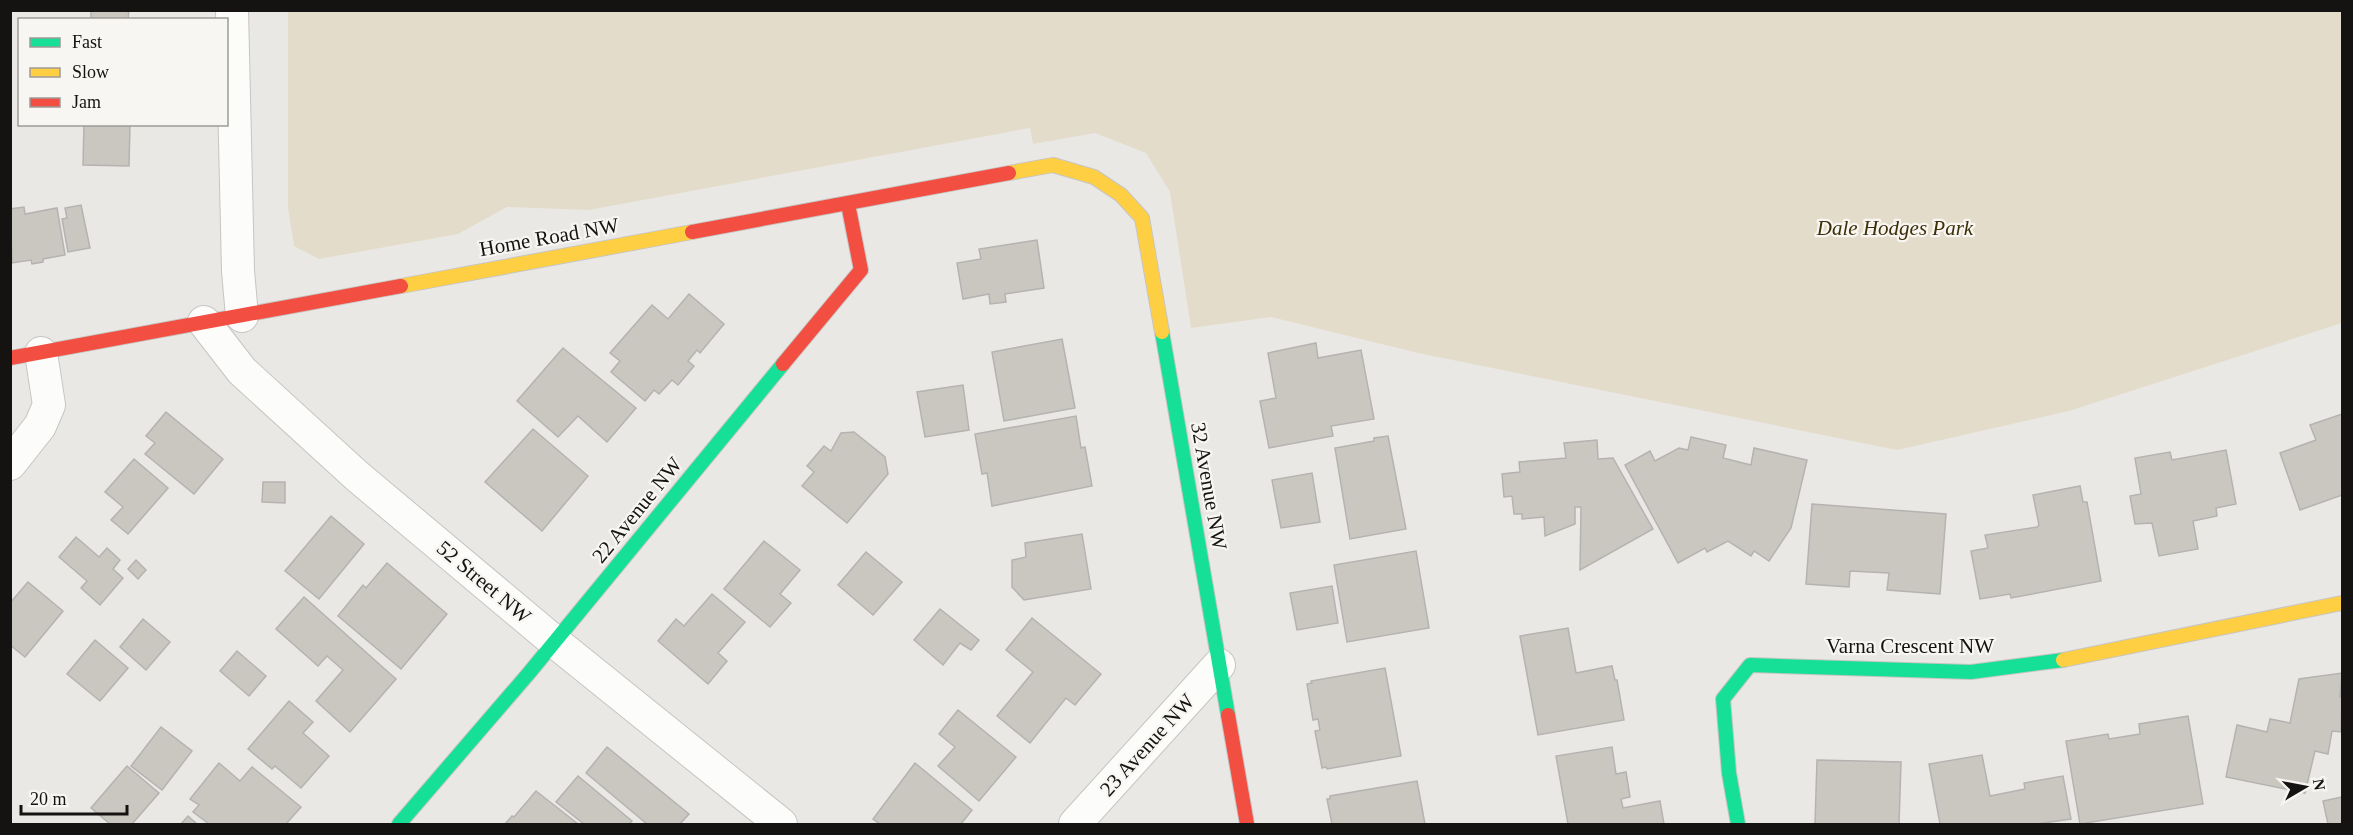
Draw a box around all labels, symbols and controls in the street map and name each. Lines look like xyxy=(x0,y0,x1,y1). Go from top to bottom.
legend xyxy=(18,18,228,126)
text: Fast xyxy=(72,32,102,52)
text: Slow xyxy=(72,62,109,82)
text: Jam xyxy=(72,92,101,112)
street label: Home Road NW xyxy=(477,213,621,261)
park label: Dale Hodges Park xyxy=(1816,216,1974,240)
street label: 32 Avenue NW xyxy=(1186,420,1232,552)
street label: 22 Avenue NW xyxy=(587,452,687,568)
street label: 52 Street NW xyxy=(432,536,536,628)
street label: Varna Crescent NW xyxy=(1826,634,1994,658)
street label: 23 Avenue NW xyxy=(1095,689,1199,801)
north arrow xyxy=(2275,757,2335,817)
text: N xyxy=(2310,777,2329,792)
scale bar xyxy=(21,778,128,816)
text: 20 m xyxy=(30,789,67,809)

